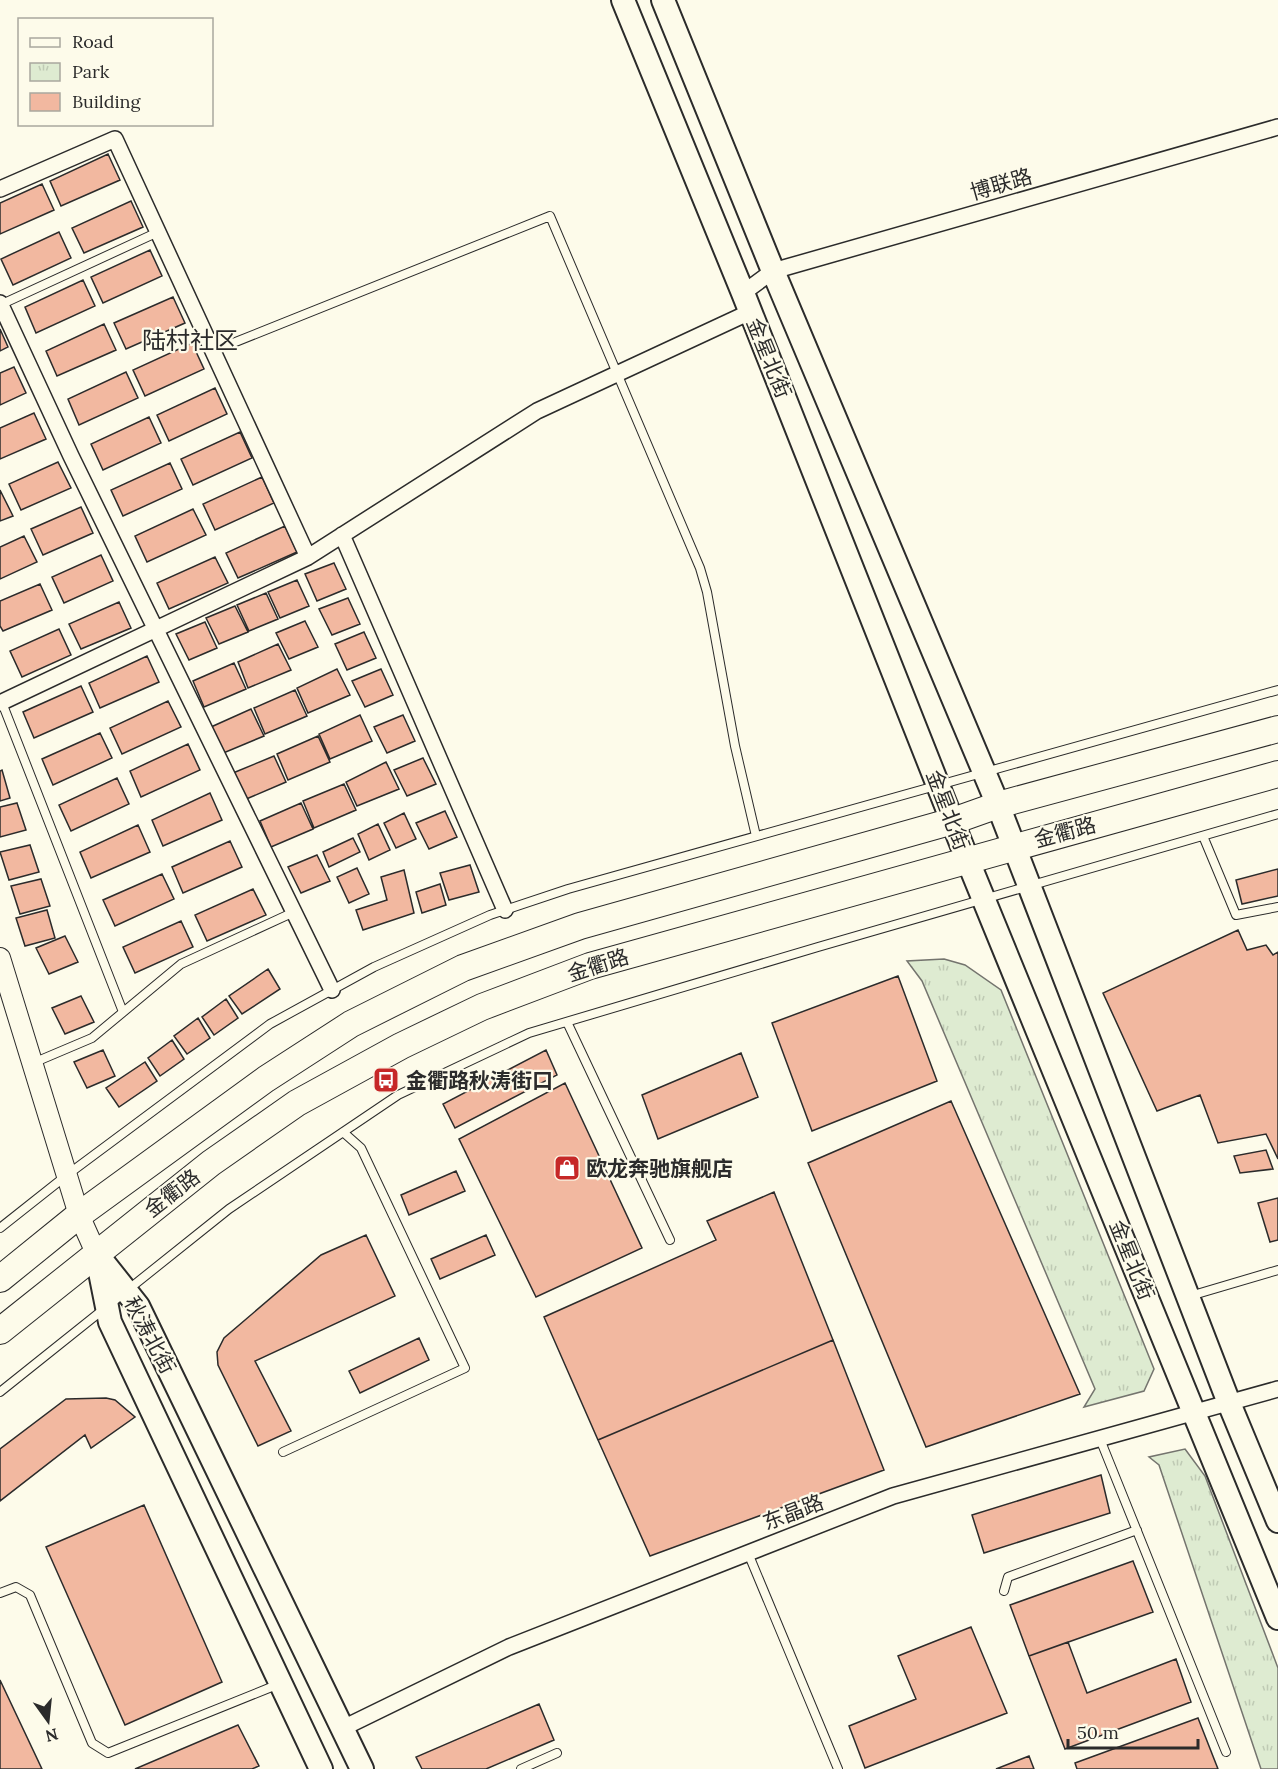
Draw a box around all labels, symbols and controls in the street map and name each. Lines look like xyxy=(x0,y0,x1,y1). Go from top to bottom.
legend xyxy=(18,18,213,126)
text: Road xyxy=(72,30,114,53)
text: Park xyxy=(72,60,110,83)
text: Building xyxy=(72,90,142,113)
street label: 博联路 xyxy=(967,162,1035,206)
street label: 金星北街 xyxy=(741,314,797,402)
district label: 陆村社区 xyxy=(142,325,238,356)
street label: 金星北街 xyxy=(920,766,976,854)
street label: 金衢路 xyxy=(1031,811,1099,853)
street label: 金衢路 xyxy=(564,942,632,988)
bus stop icon: 金衢路秋涛街口 xyxy=(371,1065,401,1095)
place label: 金衢路秋涛街口 xyxy=(406,1067,553,1094)
shop icon: 欧龙奔驰旗舰店 xyxy=(552,1153,582,1183)
place label: 欧龙奔驰旗舰店 xyxy=(586,1155,733,1182)
street label: 金衢路 xyxy=(139,1163,205,1223)
street label: 金星北街 xyxy=(1104,1216,1160,1304)
street label: 秋涛北街 xyxy=(118,1292,182,1378)
street label: 东晶路 xyxy=(759,1488,827,1536)
north arrow xyxy=(18,1691,78,1751)
scale bar xyxy=(1068,1712,1198,1750)
text: 50 m xyxy=(1077,1721,1119,1744)
text: N xyxy=(43,1724,60,1747)

